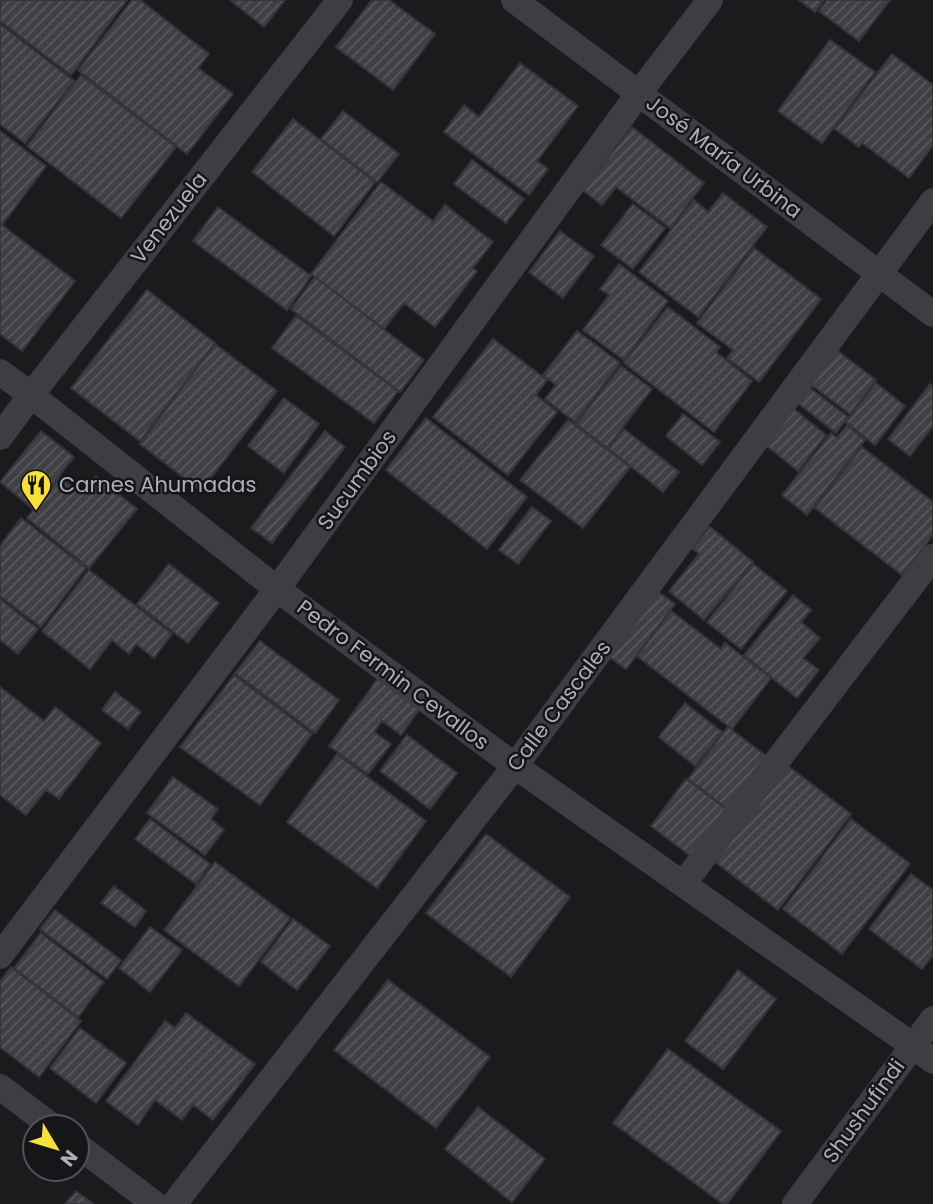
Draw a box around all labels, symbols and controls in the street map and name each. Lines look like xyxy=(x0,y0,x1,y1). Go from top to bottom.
street label: José María Urbina xyxy=(640,88,808,225)
street label: Venezuela xyxy=(124,166,214,270)
street label: Sucumbios xyxy=(310,424,403,536)
restaurant icon: Carnes Ahumadas xyxy=(19,468,53,512)
place label: Carnes Ahumadas xyxy=(59,470,256,499)
street label: Pedro Fermin Cevallos xyxy=(291,593,495,756)
street label: Calle Cascales xyxy=(500,634,617,777)
street label: Shushufindi xyxy=(816,1053,911,1169)
north arrow xyxy=(21,1113,91,1183)
text: N xyxy=(54,1144,84,1172)

